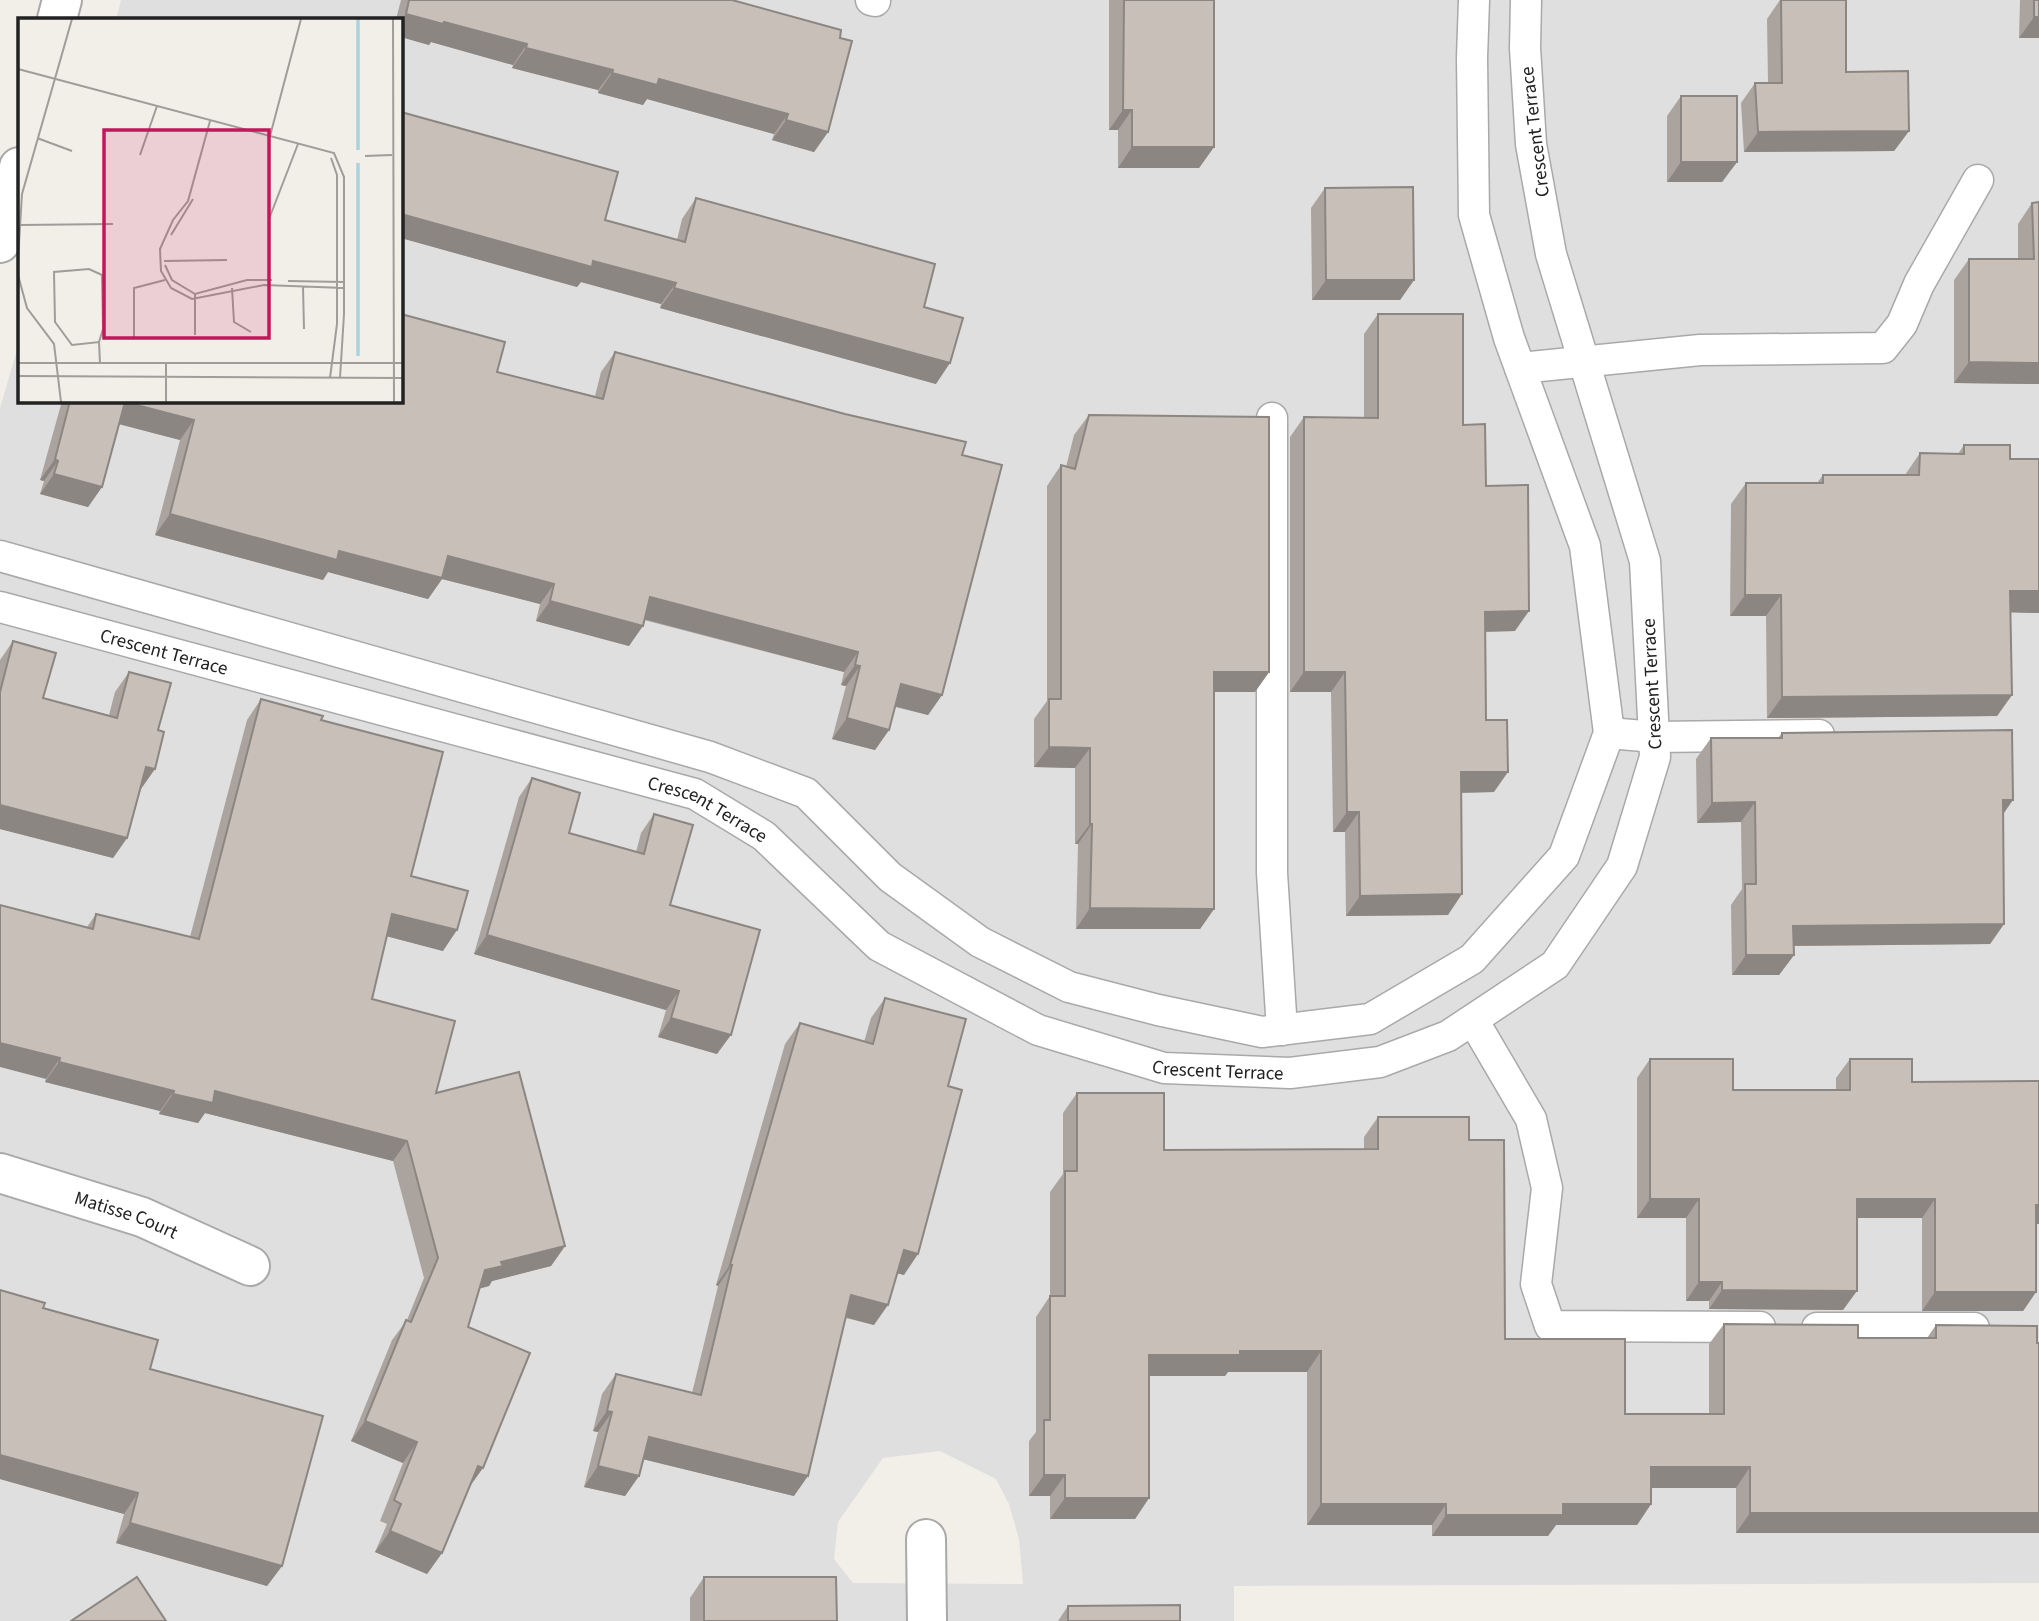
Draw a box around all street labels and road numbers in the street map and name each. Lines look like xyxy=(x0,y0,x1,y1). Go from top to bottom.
street label: Crescent Terrace xyxy=(1514,65,1557,199)
street label: Crescent Terrace xyxy=(1636,618,1669,750)
street label: Crescent Terrace xyxy=(97,623,231,683)
street label: Crescent Terrace xyxy=(644,770,772,850)
street label: Crescent Terrace xyxy=(1148,1053,1284,1088)
street label: Matisse Court xyxy=(71,1185,182,1247)

